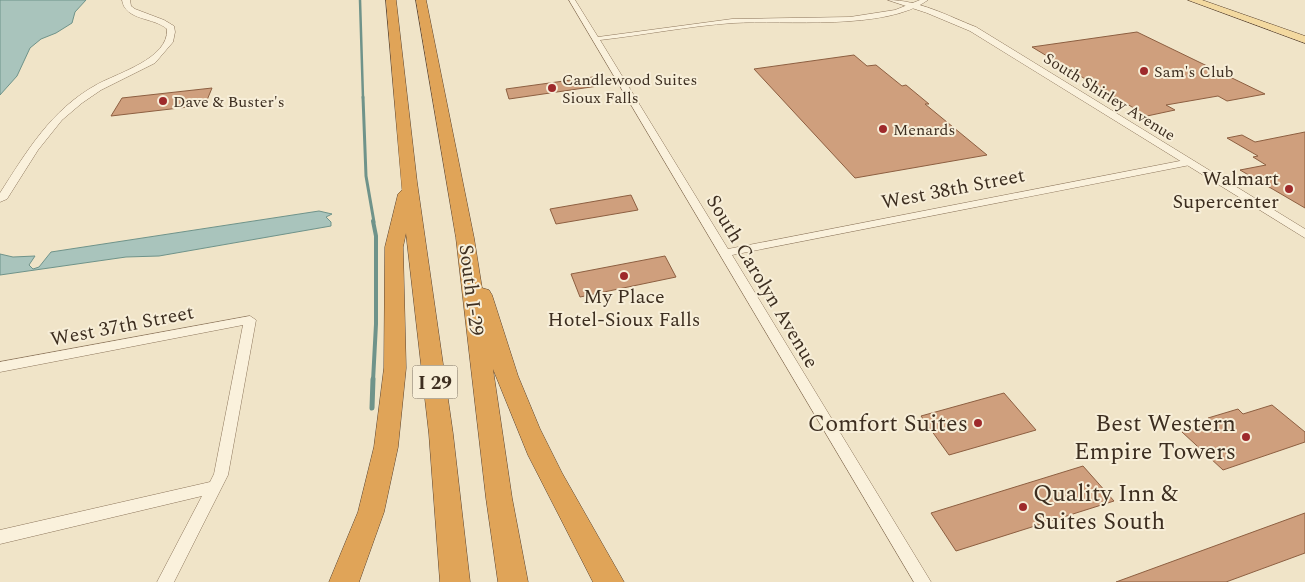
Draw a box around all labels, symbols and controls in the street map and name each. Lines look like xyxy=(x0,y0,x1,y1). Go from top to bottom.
street label: South Shirley Avenue xyxy=(1039,47,1180,147)
place label: Sam's Club xyxy=(1154,60,1234,84)
marker: Sam's Club xyxy=(1138,65,1150,77)
place label: Candlewood Suites Sioux Falls xyxy=(562,68,697,110)
marker: Candlewood Suites Sioux Falls xyxy=(546,82,558,94)
place label: Dave & Buster's xyxy=(173,90,285,114)
marker: Dave & Buster's xyxy=(157,95,169,107)
place label: Menards xyxy=(893,118,955,142)
marker: Menards xyxy=(877,123,889,135)
street label: West 38th Street xyxy=(879,160,1028,218)
place label: Walmart Supercenter xyxy=(1173,164,1279,217)
marker: Walmart Supercenter xyxy=(1283,183,1295,195)
street label: South Carolyn Avenue xyxy=(698,189,826,374)
street label: South I-29 xyxy=(451,243,492,338)
marker: My Place Hotel-Sioux Falls xyxy=(618,270,630,282)
place label: My Place Hotel-Sioux Falls xyxy=(548,282,700,335)
street label: West 37th Street xyxy=(48,297,197,355)
road number: I 29 xyxy=(412,366,458,398)
place label: Comfort Suites xyxy=(808,406,968,442)
place label: Best Western Empire Towers xyxy=(1074,406,1236,470)
marker: Comfort Suites xyxy=(972,417,984,429)
marker: Best Western Empire Towers xyxy=(1240,431,1252,443)
place label: Quality Inn & Suites South xyxy=(1033,476,1178,540)
marker: Quality Inn & Suites South xyxy=(1017,501,1029,513)

